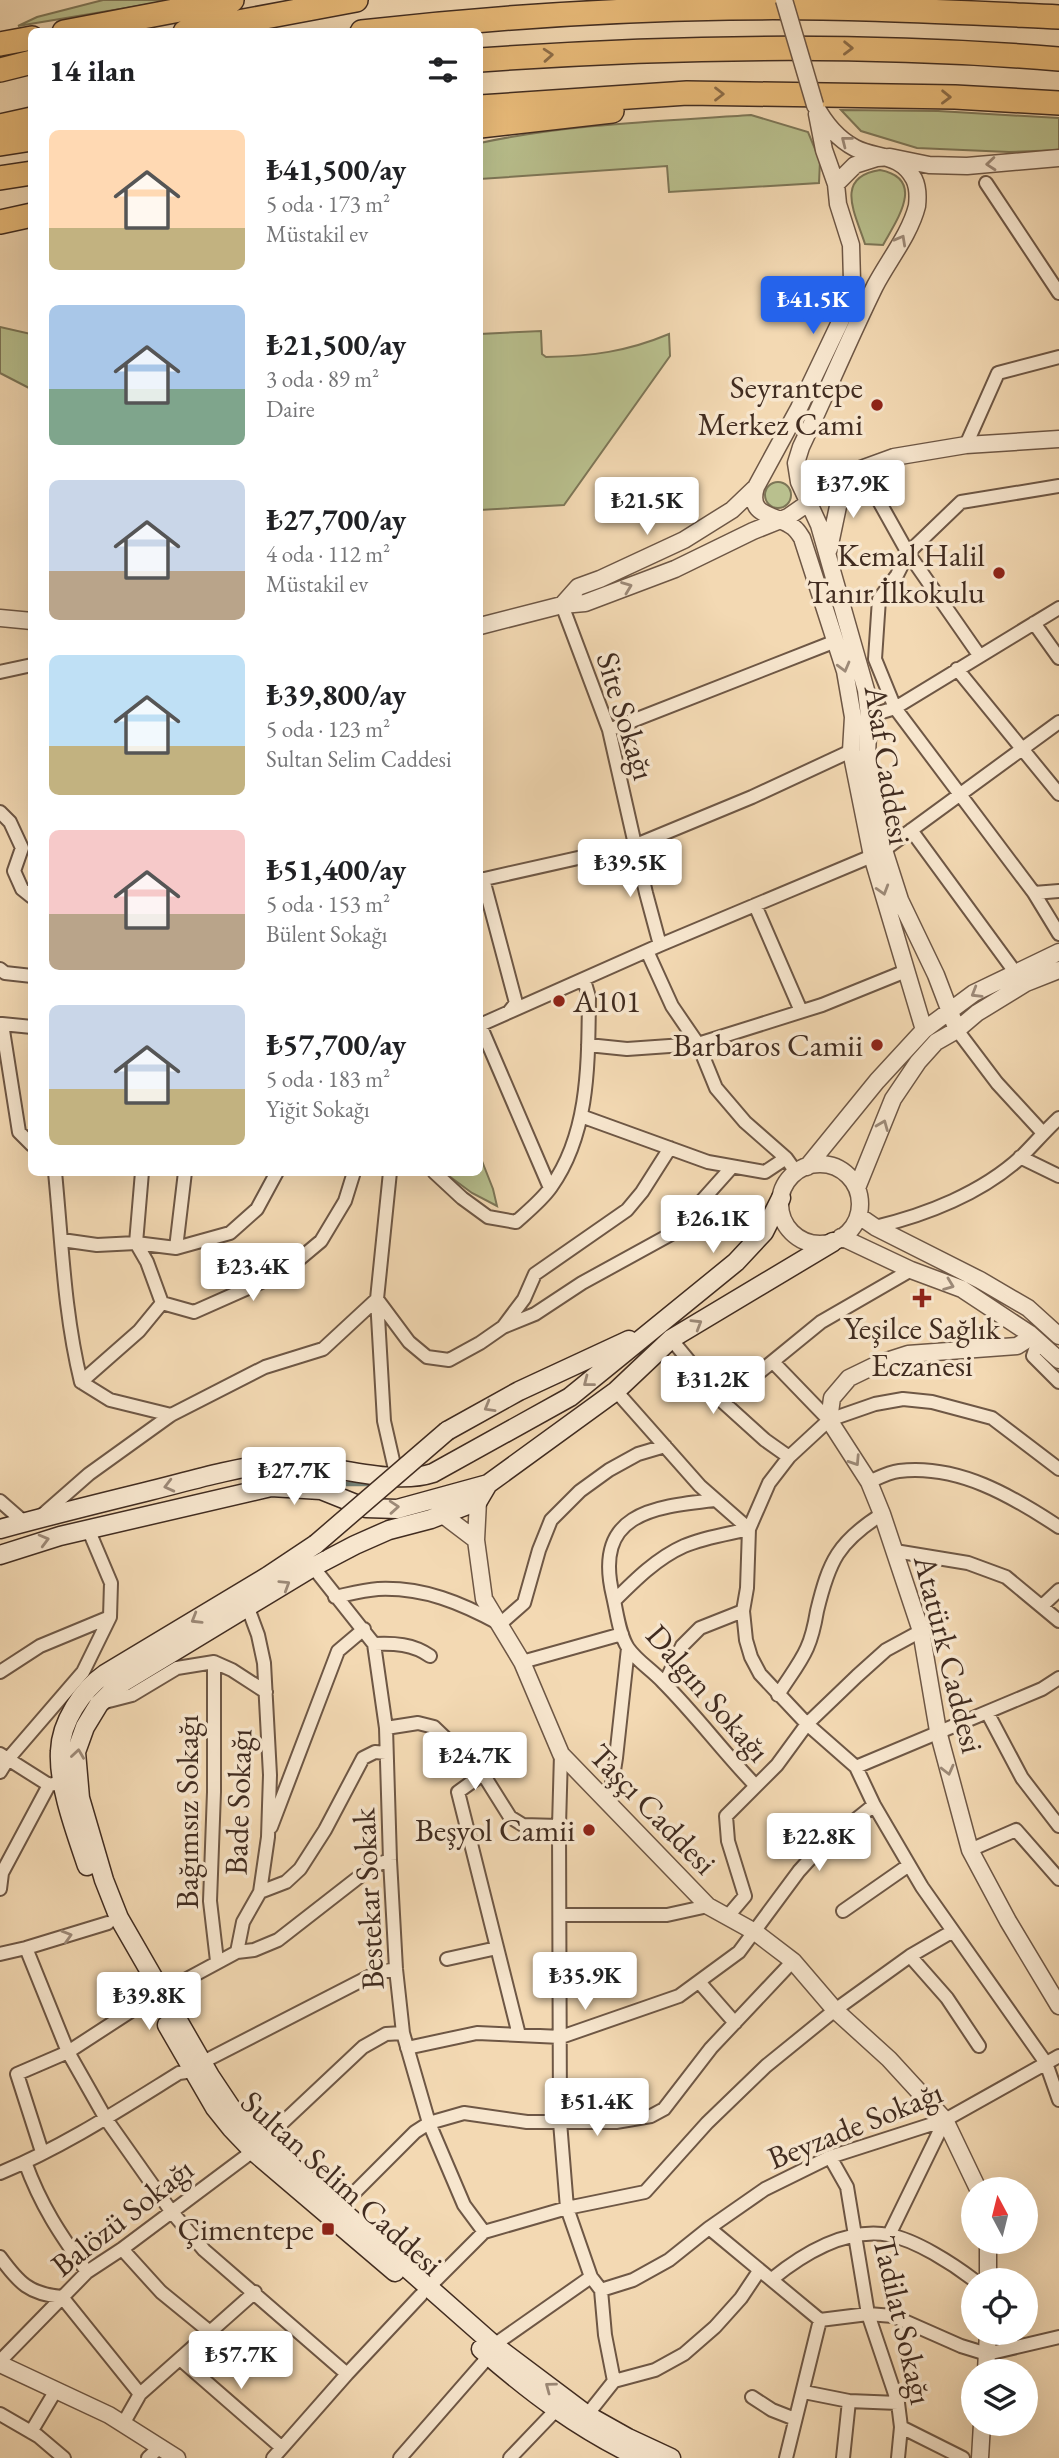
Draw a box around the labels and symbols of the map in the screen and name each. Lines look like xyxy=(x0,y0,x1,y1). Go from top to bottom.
one-way arrow xyxy=(843,40,854,55)
one-way arrow xyxy=(542,48,553,63)
one-way arrow xyxy=(714,86,725,102)
one-way arrow xyxy=(942,89,952,105)
one-way arrow xyxy=(841,136,853,149)
one-way arrow xyxy=(985,156,996,171)
one-way arrow xyxy=(893,234,906,247)
pin: ₺41.5K xyxy=(756,276,870,336)
place label: Seyrantepe Merkez Cami xyxy=(697,366,863,445)
marker: Seyrantepe Merkez Cami xyxy=(869,397,885,413)
pin: ₺37.9K xyxy=(796,461,910,520)
pin: ₺21.5K xyxy=(590,477,704,537)
place label: Kemal Halil Tanır İlkokulu xyxy=(807,534,985,613)
marker: Kemal Halil Tanır İlkokulu xyxy=(991,565,1007,581)
one-way arrow xyxy=(620,582,632,596)
street label: Site Sokağı xyxy=(587,647,665,785)
one-way arrow xyxy=(835,661,850,673)
street label: Asaf Caddesi xyxy=(855,682,921,848)
pin: ₺39.5K xyxy=(573,839,687,899)
one-way arrow xyxy=(874,884,889,896)
place label: A101 xyxy=(572,980,641,1022)
one-way arrow xyxy=(971,985,984,998)
marker: A101 xyxy=(551,993,567,1009)
place label: Barbaros Camii xyxy=(673,1024,863,1066)
marker: Barbaros Camii xyxy=(869,1037,885,1053)
one-way arrow xyxy=(874,1119,888,1131)
pin: ₺26.1K xyxy=(656,1196,770,1255)
pin: ₺23.4K xyxy=(196,1244,310,1303)
one-way arrow xyxy=(942,1276,954,1290)
marker: Yeşilce Sağlık Eczanesi xyxy=(914,1290,930,1306)
place label: Yeşilce Sağlık Eczanesi xyxy=(844,1307,1001,1386)
one-way arrow xyxy=(689,1319,702,1332)
pin: ₺31.2K xyxy=(656,1356,770,1416)
one-way arrow xyxy=(584,1374,596,1387)
one-way arrow xyxy=(484,1399,497,1412)
pin: ₺27.7K xyxy=(237,1448,351,1507)
one-way arrow xyxy=(847,1453,860,1466)
one-way arrow xyxy=(163,1478,175,1492)
one-way arrow xyxy=(389,1500,400,1515)
one-way arrow xyxy=(38,1534,50,1549)
street label: Atatürk Caddesi xyxy=(904,1550,994,1757)
one-way arrow xyxy=(278,1580,291,1593)
one-way arrow xyxy=(191,1611,204,1624)
street label: Dalgın Sokağı xyxy=(637,1615,780,1771)
street label: Bağımsız Sokağı xyxy=(166,1715,208,1909)
street label: Bade Sokağı xyxy=(214,1728,262,1876)
pin: ₺24.7K xyxy=(418,1732,532,1792)
street label: Taşçı Caddesi xyxy=(580,1735,726,1884)
one-way arrow xyxy=(71,1748,86,1760)
one-way arrow xyxy=(940,1764,954,1776)
street label: Bestekar Sokak xyxy=(342,1806,394,1991)
place label: Beşyol Camii xyxy=(415,1809,575,1851)
pin: ₺22.8K xyxy=(762,1814,876,1873)
marker: Beşyol Camii xyxy=(581,1822,597,1838)
one-way arrow xyxy=(61,1929,73,1944)
pin: ₺35.9K xyxy=(528,1952,642,2012)
pin: ₺39.8K xyxy=(92,1972,206,2032)
street label: Beyzade Sokağı xyxy=(761,2071,949,2179)
pin: ₺51.4K xyxy=(540,2078,654,2138)
street label: Sultan Selim Caddesi xyxy=(232,2081,452,2285)
street label: Balözü Sokağı xyxy=(42,2148,202,2286)
north arrow xyxy=(961,2177,1038,2254)
place label: Çimentepe xyxy=(178,2208,314,2250)
marker: Çimentepe xyxy=(320,2221,336,2237)
street label: Tadilat Sokağı xyxy=(863,2232,943,2408)
pin: ₺57.7K xyxy=(184,2332,298,2391)
one-way arrow xyxy=(545,2382,557,2395)

